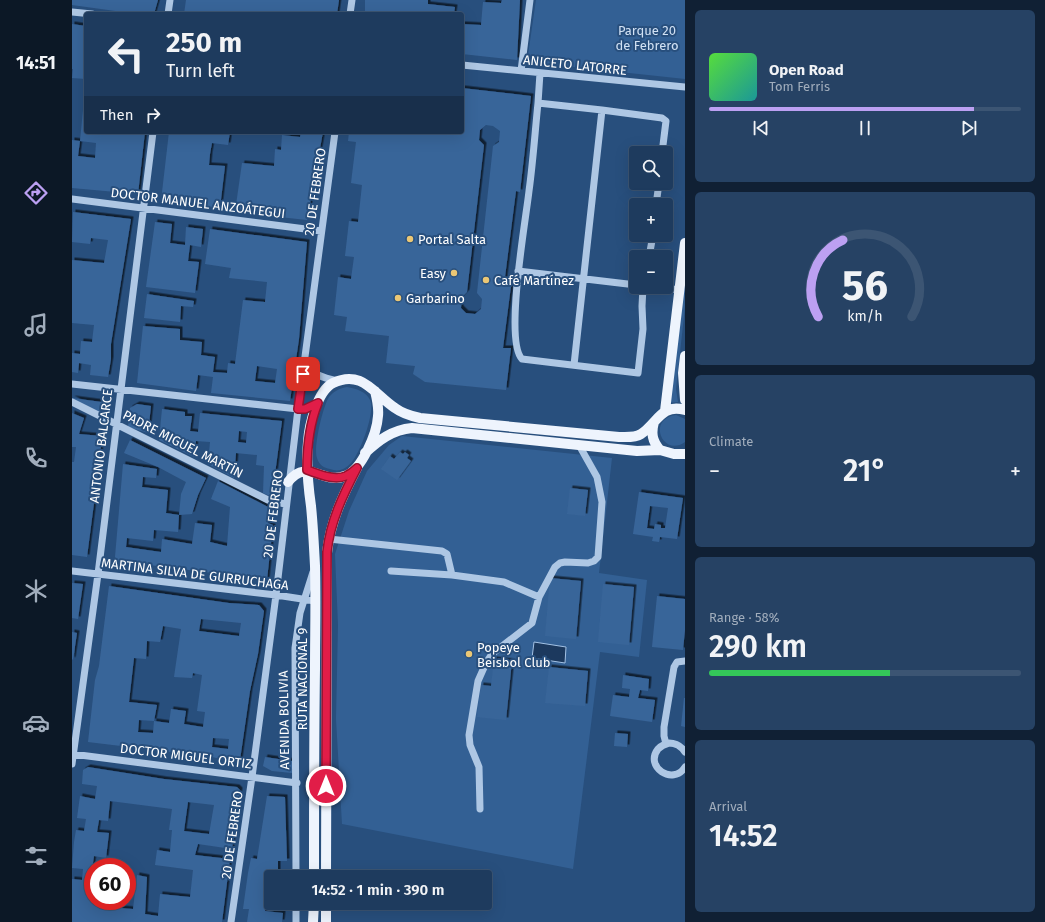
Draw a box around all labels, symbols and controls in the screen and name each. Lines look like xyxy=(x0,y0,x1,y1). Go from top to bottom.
park label: Parque 20 de Febrero xyxy=(616,23,678,53)
text: 250 m xyxy=(166,26,242,59)
icon: left xyxy=(100,28,152,80)
text: 14:51 xyxy=(16,52,56,74)
street label: ANICETO LATORRE xyxy=(522,52,628,78)
text: Turn left xyxy=(166,60,235,82)
text: Open Road xyxy=(769,61,844,79)
text: Tom Ferris xyxy=(769,79,830,94)
icon: right xyxy=(142,104,164,126)
text: Then xyxy=(100,106,134,124)
icon: previous xyxy=(750,117,772,139)
icon: pause xyxy=(854,117,876,139)
icon: next xyxy=(958,117,980,139)
map controls xyxy=(629,146,673,294)
button: search xyxy=(629,146,673,190)
street label: 20 DE FEBRERO xyxy=(301,147,329,237)
icon: directions xyxy=(22,179,50,207)
street label: DOCTOR MANUEL ANZOÁTEGUI xyxy=(110,185,286,221)
button: + xyxy=(629,198,673,242)
place label: Portal Salta xyxy=(418,232,486,247)
marker: Portal Salta xyxy=(405,234,415,244)
button: − xyxy=(629,250,673,294)
text: 56 xyxy=(842,260,888,310)
place label: Easy xyxy=(420,266,447,281)
marker: Easy xyxy=(449,268,459,278)
place label: Café Martínez xyxy=(494,273,574,288)
marker: Café Martínez xyxy=(481,275,491,285)
place label: Garbarino xyxy=(406,291,465,306)
marker: Garbarino xyxy=(393,293,403,303)
text: km/h xyxy=(847,307,883,324)
icon: music xyxy=(22,311,50,339)
pin xyxy=(286,357,320,391)
icon: arrive xyxy=(292,363,314,385)
street label: ANTONIO BALCARCE xyxy=(87,388,115,504)
street label: PADRE MIGUEL MARTÍN xyxy=(120,407,246,481)
text: Climate xyxy=(709,434,753,449)
icon: phone xyxy=(22,444,50,472)
text: 21° xyxy=(843,453,887,489)
text: − xyxy=(709,458,720,485)
text: + xyxy=(1010,458,1021,485)
street label: 20 DE FEBRERO xyxy=(260,469,286,559)
street label: MARTINA SILVA DE GURRUCHAGA xyxy=(100,555,290,593)
icon: climate xyxy=(22,577,50,605)
text: Range · 58% xyxy=(709,610,780,625)
street label: RUTA NACIONAL 9 xyxy=(295,627,310,730)
text: 290 km xyxy=(709,629,807,665)
place label: Popeye Beisbol Club xyxy=(477,640,551,670)
marker: Popeye Beisbol Club xyxy=(464,649,474,659)
street label: AVENIDA BOLIVIA xyxy=(276,670,292,770)
icon: car xyxy=(22,709,50,737)
street label: DOCTOR MIGUEL ORTIZ xyxy=(119,740,253,772)
position arrow xyxy=(305,765,347,807)
street label: 20 DE FEBRERO xyxy=(218,790,246,880)
text: Arrival xyxy=(709,799,747,814)
text: 14:52 xyxy=(709,818,778,854)
icon: filters xyxy=(22,842,50,870)
speed limit sign: 60 xyxy=(84,858,136,910)
text: 14:52 · 1 min · 390 m xyxy=(311,881,445,899)

